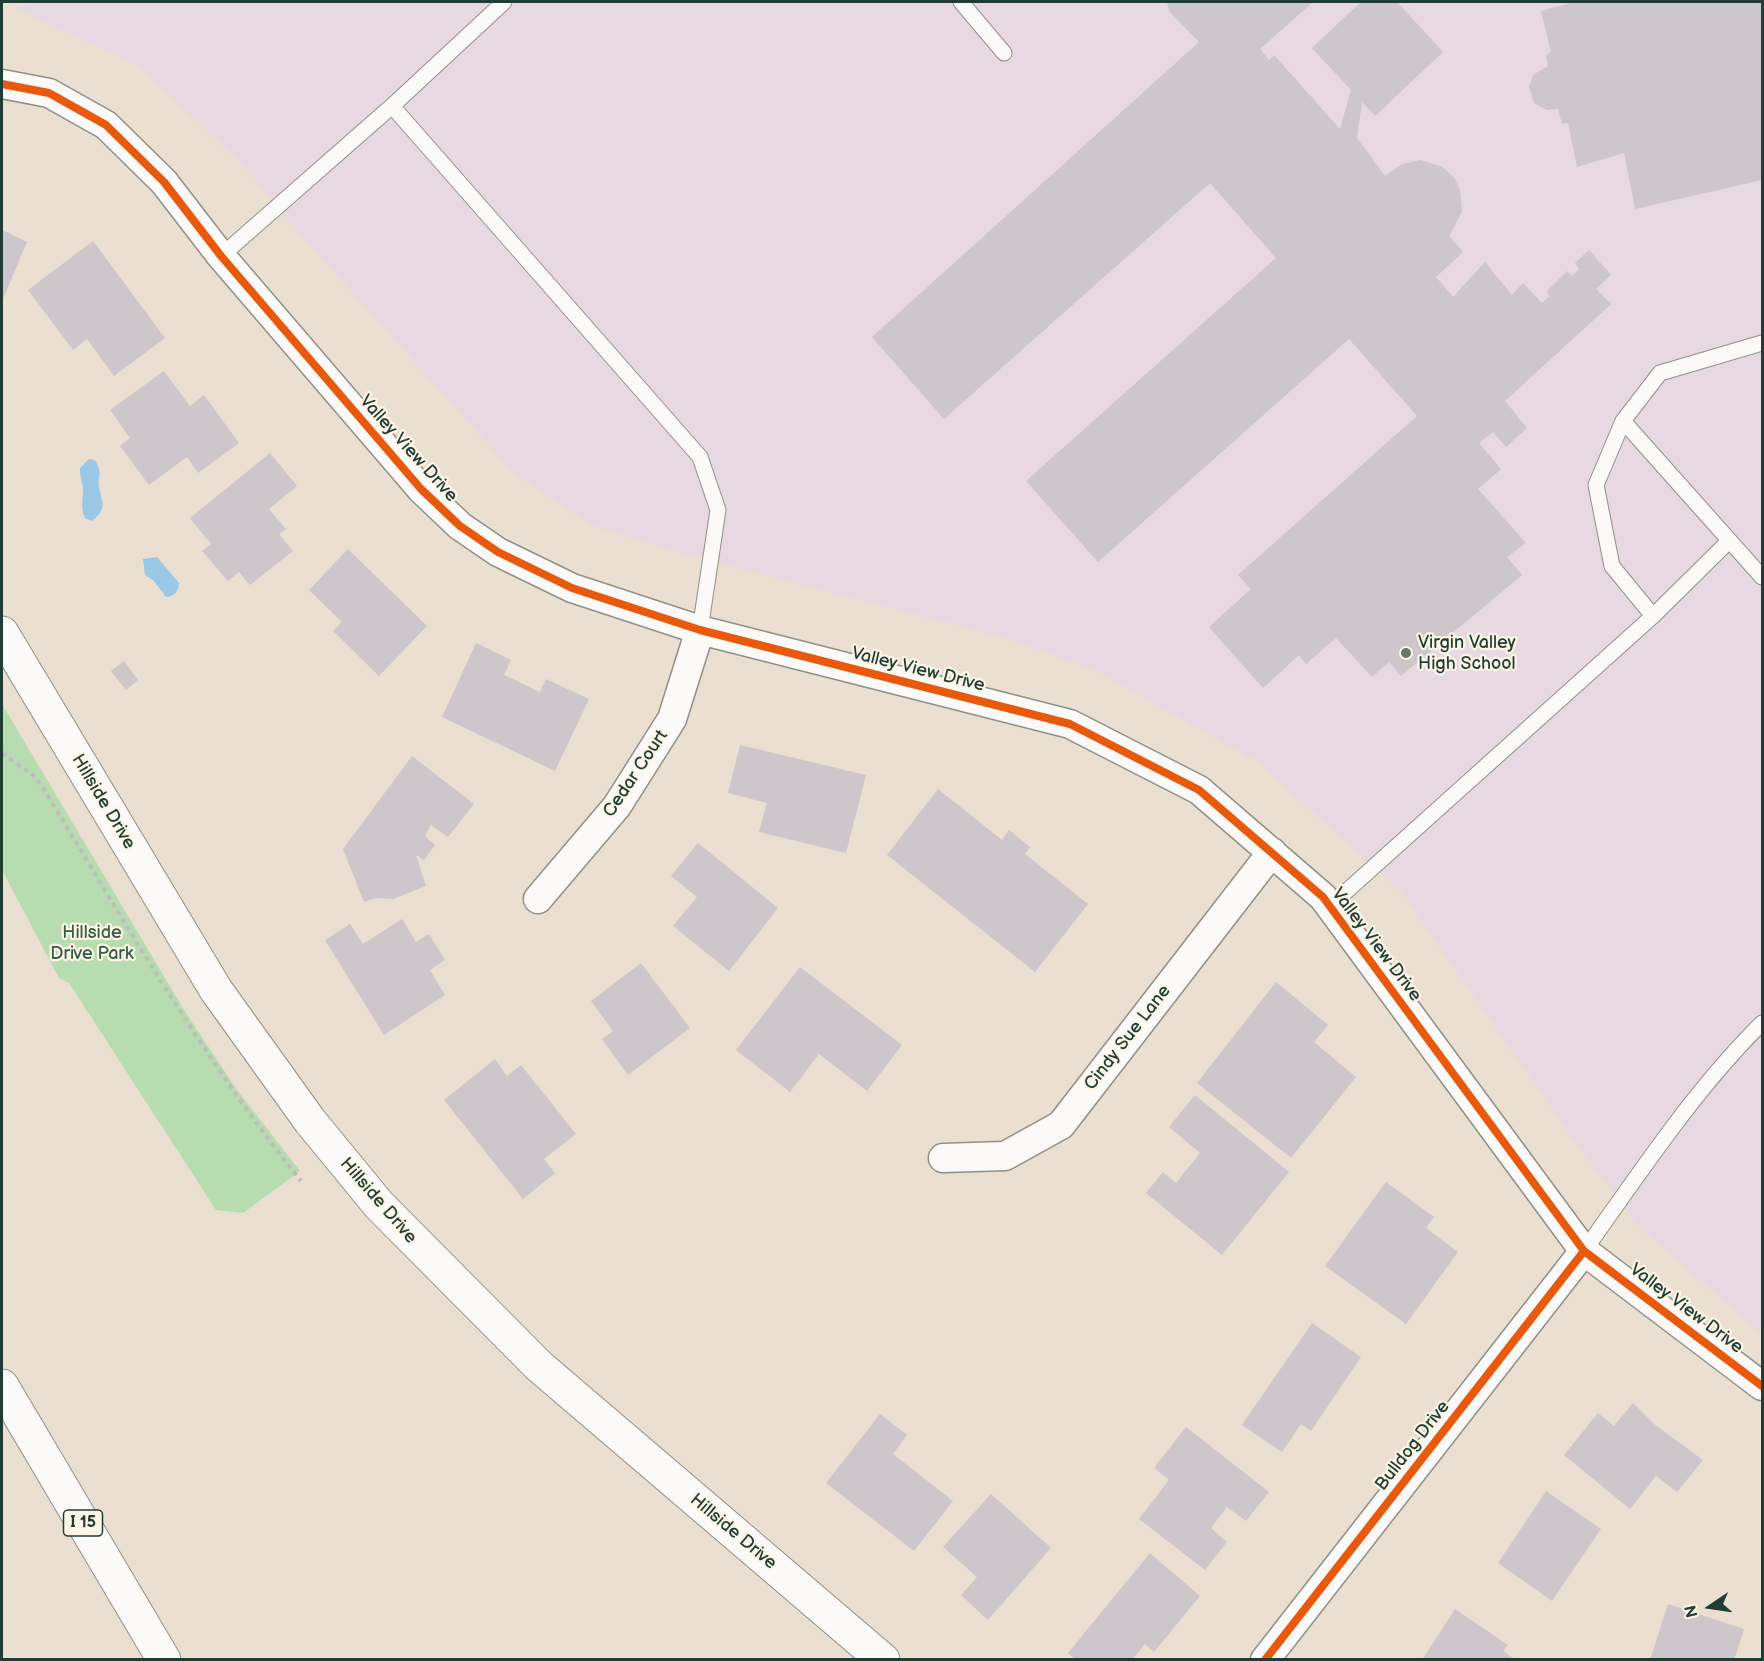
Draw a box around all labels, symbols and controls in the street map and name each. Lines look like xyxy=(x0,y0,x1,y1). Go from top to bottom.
street label: Valley View Drive xyxy=(354,391,462,507)
place label: Virgin Valley High School xyxy=(1418,632,1516,674)
street label: Valley View Drive xyxy=(849,643,987,697)
marker: Virgin Valley High School xyxy=(1399,646,1413,660)
street label: Cedar Court xyxy=(599,726,673,822)
street label: Hillside Drive xyxy=(66,751,140,853)
street label: Valley View Drive xyxy=(1326,884,1426,1006)
park label: Hillside Drive Park xyxy=(50,922,134,964)
street label: Cindy Sue Lane xyxy=(1080,981,1176,1095)
street label: Hillside Drive xyxy=(335,1154,421,1248)
street label: Valley View Drive xyxy=(1625,1259,1747,1359)
street label: Bulldog Drive xyxy=(1371,1397,1455,1495)
street label: Hillside Drive xyxy=(685,1489,781,1575)
road number: I 15 xyxy=(64,1510,103,1536)
north arrow xyxy=(1680,1577,1740,1637)
text: N xyxy=(1681,1603,1703,1619)

